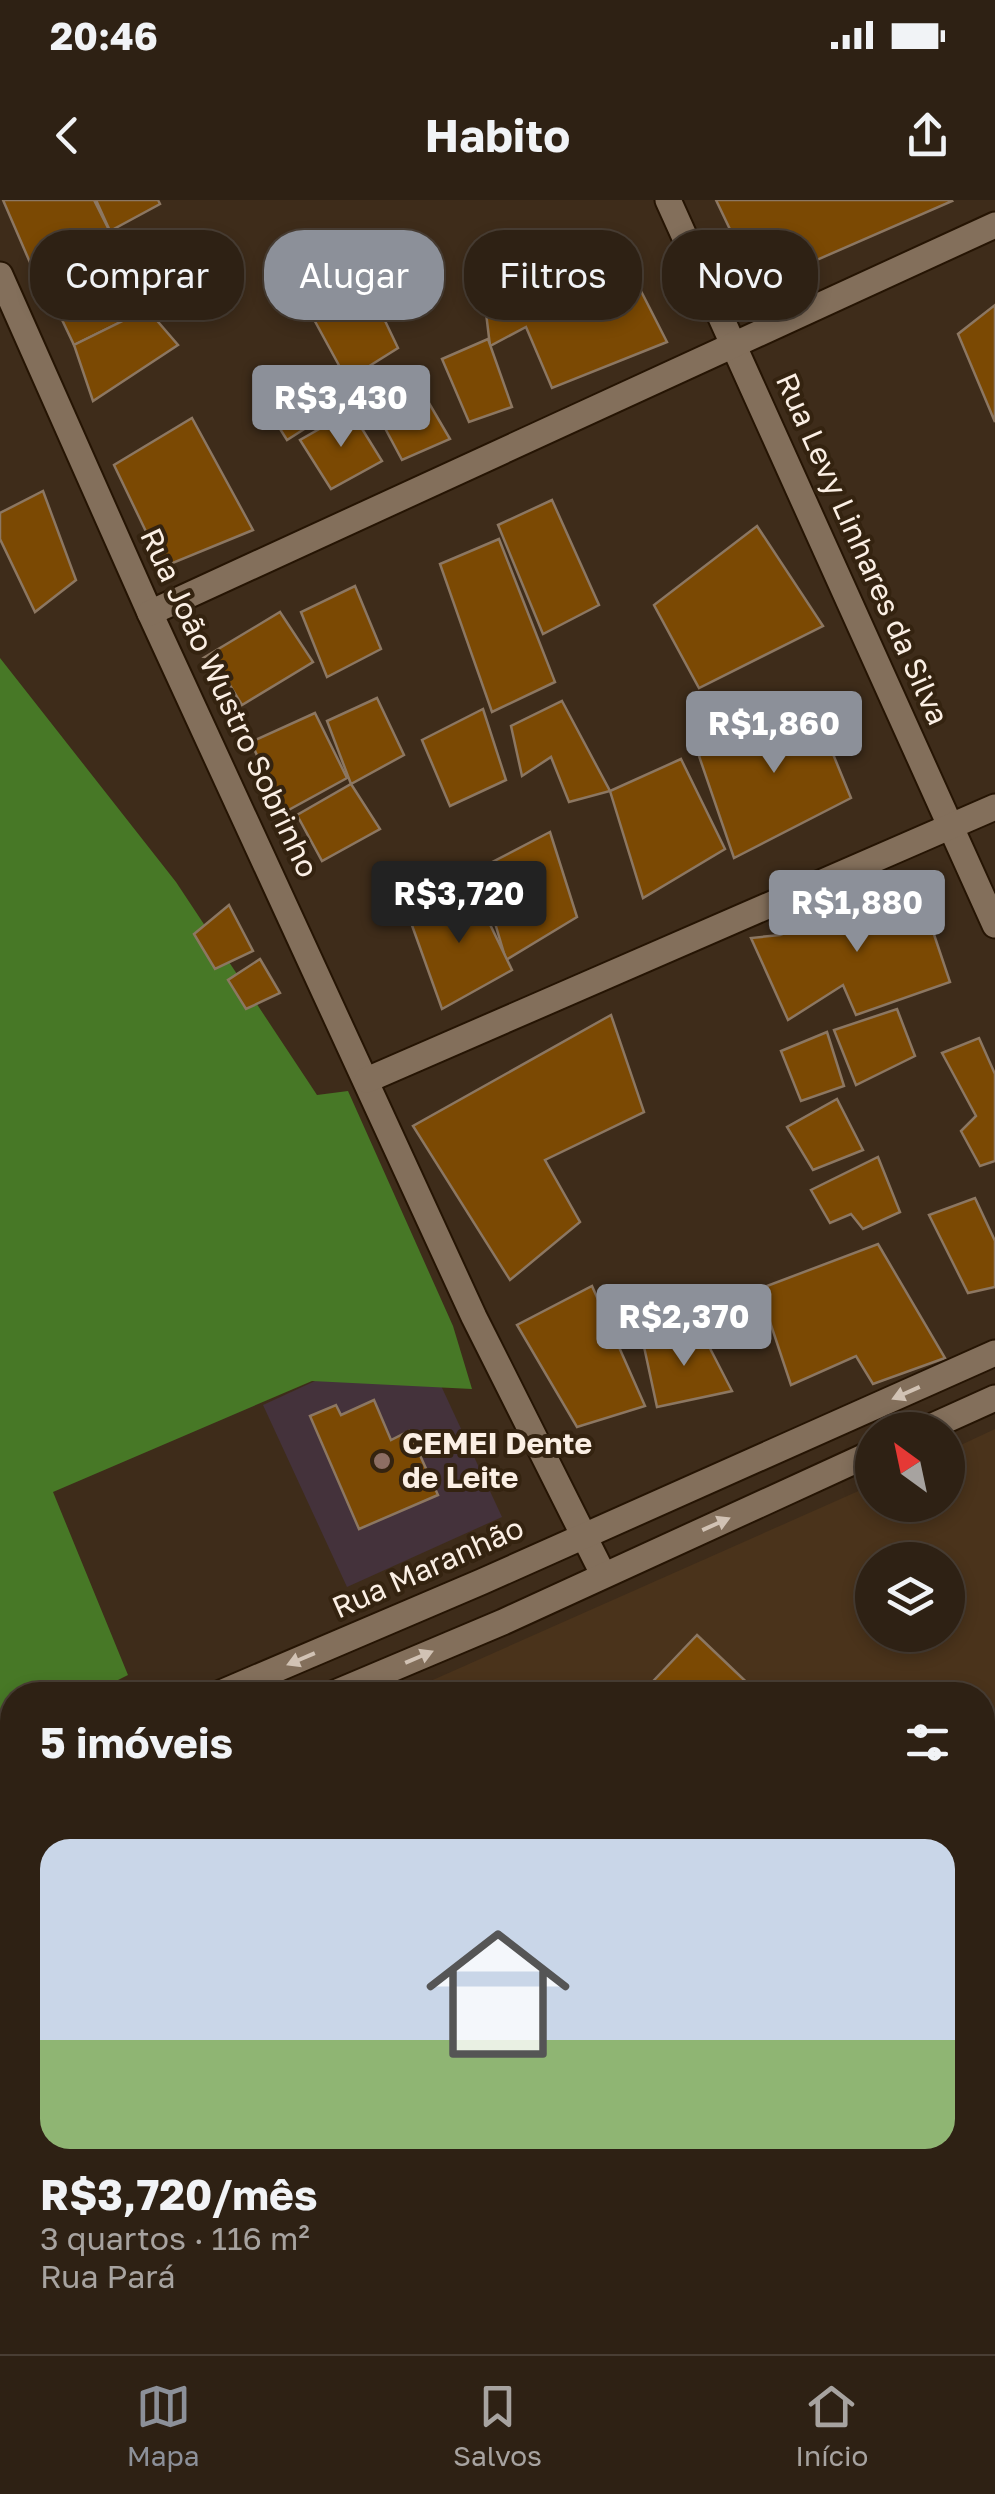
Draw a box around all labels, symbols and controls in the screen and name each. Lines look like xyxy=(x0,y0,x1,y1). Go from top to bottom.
text: 20:46 xyxy=(50,13,158,58)
icon: back xyxy=(40,108,95,163)
text: Habito xyxy=(425,108,570,162)
icon: share xyxy=(900,108,955,163)
chip: Comprar xyxy=(30,230,244,320)
chip: Alugar xyxy=(264,230,444,320)
chip: Filtros xyxy=(464,230,642,320)
chip: Novo xyxy=(662,230,818,320)
pin: R$3,430 xyxy=(249,365,433,450)
street label: Rua Levy Linhares da Silva xyxy=(769,367,957,730)
text: R$3,430 xyxy=(274,378,408,416)
street label: Rua João Wustro Sobrinho xyxy=(133,522,327,883)
pin: R$1,860 xyxy=(682,691,866,776)
text: R$1,860 xyxy=(708,704,840,742)
pin: R$3,720 xyxy=(367,861,551,946)
pin: R$1,880 xyxy=(765,870,949,955)
text: R$3,720 xyxy=(393,874,525,912)
text: R$1,880 xyxy=(791,883,923,921)
pin: R$2,370 xyxy=(592,1284,776,1369)
text: R$2,370 xyxy=(618,1297,750,1335)
one-way arrow xyxy=(891,1385,921,1401)
north arrow xyxy=(855,1412,965,1522)
map controls xyxy=(855,1412,965,1652)
place label: CEMEI Dente de Leite xyxy=(402,1425,592,1495)
marker: CEMEI Dente de Leite xyxy=(371,1450,393,1472)
street label: Rua Maranhão xyxy=(326,1509,529,1625)
one-way arrow xyxy=(701,1516,731,1532)
button: layers xyxy=(855,1542,965,1652)
one-way arrow xyxy=(404,1649,434,1665)
one-way arrow xyxy=(286,1651,316,1667)
icon: filters xyxy=(900,1715,955,1770)
text: 5 imóveis xyxy=(40,1717,233,1767)
icon: home xyxy=(408,1904,588,2084)
text: R$3,720/mês xyxy=(40,2169,317,2219)
text: 3 quartos · 116 m² xyxy=(40,2219,310,2257)
text: Rua Pará xyxy=(40,2257,176,2295)
tab: Mapa xyxy=(127,2379,200,2472)
tab: Salvos xyxy=(453,2379,542,2472)
tab: Início xyxy=(795,2379,868,2472)

